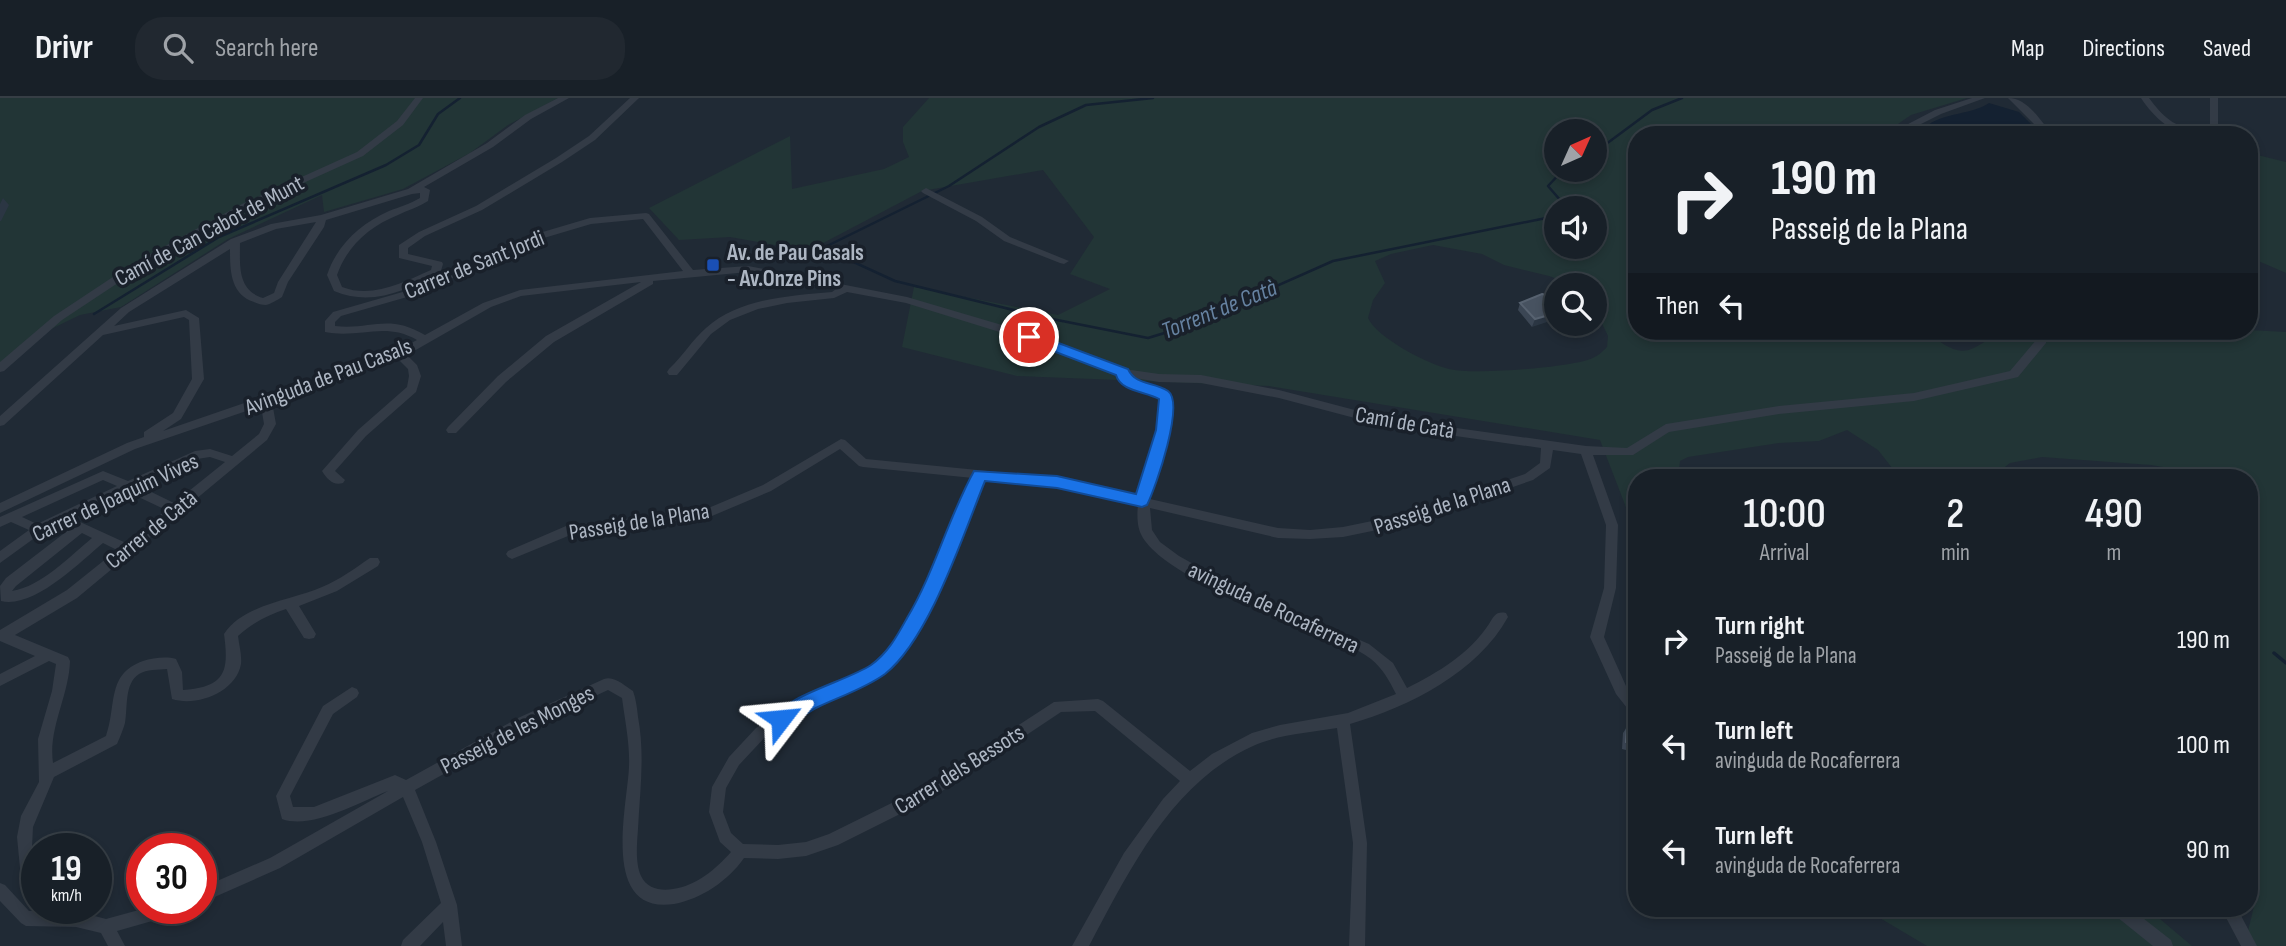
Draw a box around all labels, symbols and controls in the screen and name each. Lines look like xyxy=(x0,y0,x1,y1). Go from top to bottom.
search box xyxy=(135,17,625,80)
text: Drivr xyxy=(35,28,93,68)
icon: search xyxy=(159,29,197,67)
text: Search here xyxy=(215,33,318,64)
text: Map xyxy=(2011,34,2044,63)
text: Directions xyxy=(2082,34,2165,63)
text: Saved xyxy=(2203,34,2251,63)
north arrow xyxy=(1544,119,1606,182)
map controls xyxy=(1544,119,1607,336)
text: 190 m xyxy=(1771,150,1877,209)
icon: right xyxy=(1656,154,1747,245)
street label: Camí de Can Cabot de Munt xyxy=(110,169,309,293)
button: sound xyxy=(1544,196,1607,259)
text: Passeig de la Plana xyxy=(1771,210,1968,249)
street label: Carrer de Sant Jordi xyxy=(400,224,548,306)
place label: Av. de Pau Casals - Av.Onze Pins xyxy=(726,239,864,293)
marker: Av. de Pau Casals - Av.Onze Pins xyxy=(705,257,721,273)
water label: Torrent de Catà xyxy=(1157,273,1281,346)
button: search xyxy=(1544,273,1607,336)
icon: left xyxy=(1713,287,1751,325)
text: Then xyxy=(1656,291,1699,322)
pin xyxy=(999,307,1059,367)
icon: arrive xyxy=(1010,318,1048,356)
street label: Avinguda de Pau Casals xyxy=(240,332,416,422)
street label: Camí de Catà xyxy=(1353,400,1457,445)
street label: Carrer de Joaquim Vives xyxy=(28,447,203,549)
street label: Passeig de la Plana xyxy=(1371,471,1514,541)
street label: Carrer de Catà xyxy=(100,484,203,575)
text: 10:00 xyxy=(1743,489,1826,540)
text: 2 xyxy=(1946,489,1964,540)
text: 490 xyxy=(2085,489,2143,540)
street label: Passeig de la Plana xyxy=(567,497,711,547)
text: Arrival xyxy=(1760,539,1809,567)
text: min xyxy=(1941,539,1970,567)
text: m xyxy=(2106,539,2121,567)
street label: avinguda de Rocaferrera xyxy=(1184,556,1363,660)
text: Turn right xyxy=(1715,611,1804,642)
icon: right xyxy=(1656,622,1694,660)
text: 190 m xyxy=(2177,625,2230,656)
text: Passeig de la Plana xyxy=(1715,642,1857,670)
street label: Passeig de les Monges xyxy=(436,679,599,781)
position arrow xyxy=(744,682,818,756)
text: Turn left xyxy=(1715,716,1793,747)
street label: Carrer dels Bessots xyxy=(890,719,1029,821)
icon: left xyxy=(1656,727,1694,765)
text: 100 m xyxy=(2177,730,2230,761)
text: avinguda de Rocaferrera xyxy=(1715,747,1900,775)
text: Turn left xyxy=(1715,821,1793,852)
icon: left xyxy=(1656,832,1694,870)
speed limit sign: 30 xyxy=(126,833,217,924)
text: 90 m xyxy=(2186,835,2230,866)
text: 19 xyxy=(51,848,82,891)
text: avinguda de Rocaferrera xyxy=(1715,852,1900,880)
text: km/h xyxy=(51,885,82,906)

